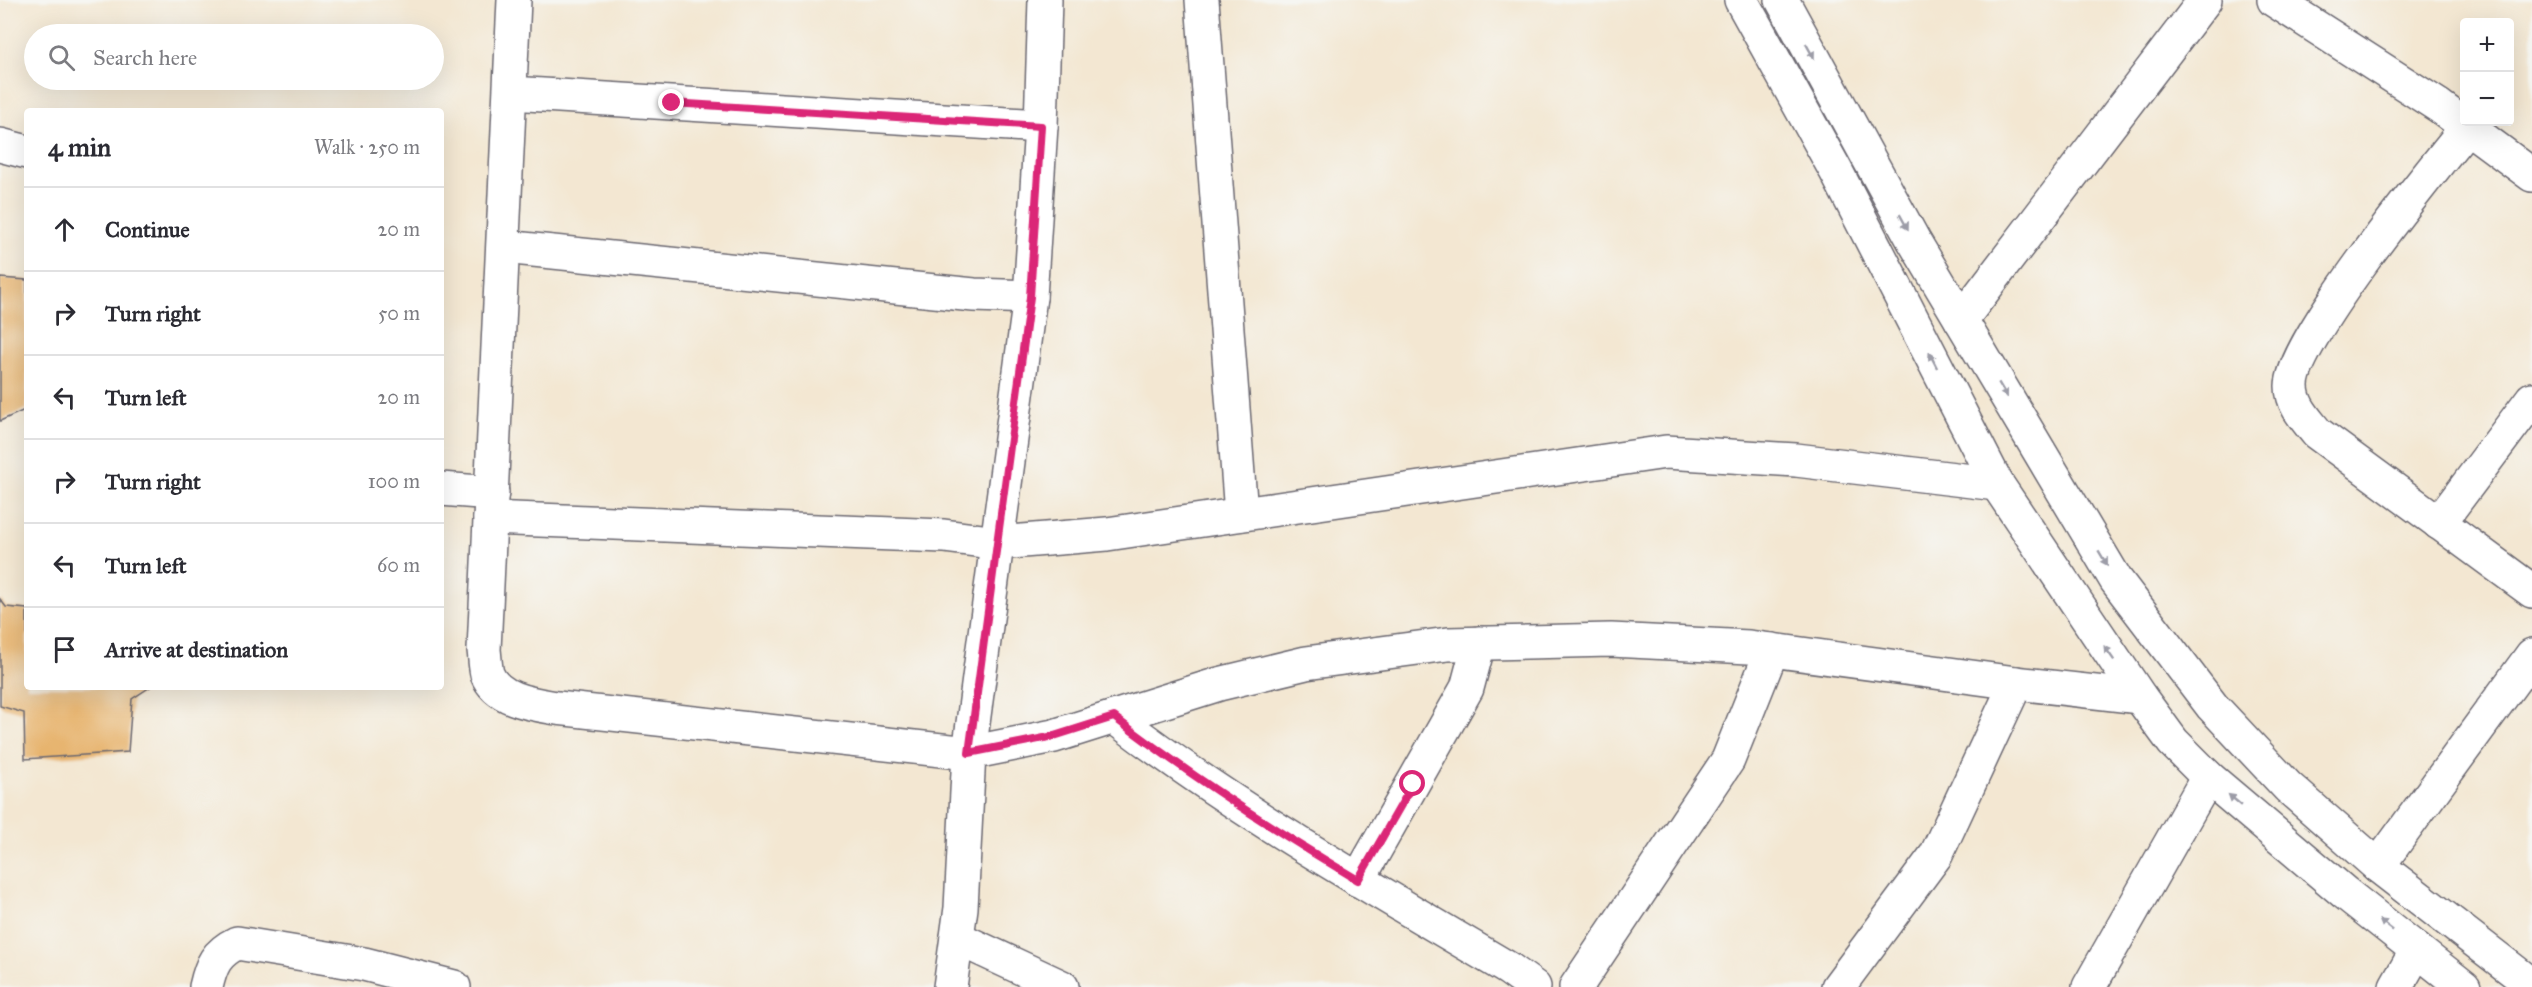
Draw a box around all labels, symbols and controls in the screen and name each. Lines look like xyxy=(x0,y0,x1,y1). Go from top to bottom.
map controls xyxy=(2460,18,2514,126)
button: + xyxy=(2460,18,2514,72)
search box xyxy=(24,24,444,90)
icon: search xyxy=(45,41,78,74)
one-way arrow xyxy=(1805,43,1815,60)
text: Search here xyxy=(93,44,197,71)
button: − xyxy=(2460,72,2514,126)
route end xyxy=(658,89,684,115)
text: 4 min xyxy=(48,131,111,163)
text: Walk · 250 m xyxy=(314,135,420,159)
icon: ahead xyxy=(48,213,81,246)
one-way arrow xyxy=(1899,214,1909,231)
text: Continue xyxy=(105,216,190,243)
text: 20 m xyxy=(377,217,420,241)
icon: right xyxy=(48,297,81,330)
text: Turn right xyxy=(105,300,201,327)
text: 50 m xyxy=(378,301,420,325)
one-way arrow xyxy=(1928,352,1938,369)
icon: left xyxy=(48,381,81,414)
one-way arrow xyxy=(1998,382,2009,398)
text: Turn left xyxy=(105,384,187,411)
text: 20 m xyxy=(377,385,420,409)
icon: right xyxy=(48,465,81,498)
text: Turn right xyxy=(105,468,201,495)
text: 100 m xyxy=(368,469,420,493)
icon: left xyxy=(48,549,81,582)
one-way arrow xyxy=(2098,550,2108,567)
text: Turn left xyxy=(105,552,187,579)
text: 60 m xyxy=(377,553,420,577)
icon: arrive xyxy=(48,633,81,666)
text: Arrive at destination xyxy=(105,636,288,663)
one-way arrow xyxy=(2104,645,2115,661)
route start xyxy=(1399,770,1425,796)
one-way arrow xyxy=(2227,794,2243,807)
one-way arrow xyxy=(2378,919,2393,931)

